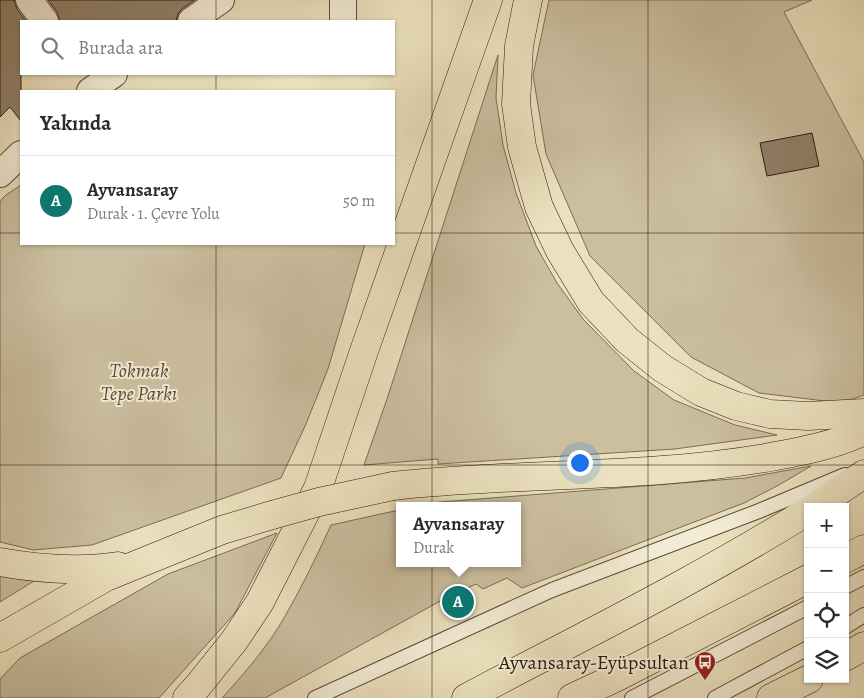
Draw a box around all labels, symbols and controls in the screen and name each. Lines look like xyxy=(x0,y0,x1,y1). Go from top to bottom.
search box xyxy=(20,20,395,75)
icon: search xyxy=(38,34,66,62)
text: Burada ara xyxy=(78,35,163,61)
text: Yakında xyxy=(40,109,111,137)
text: Ayvansaray xyxy=(87,177,178,203)
text: A xyxy=(51,190,61,212)
text: 50 m xyxy=(343,190,375,212)
text: Durak · 1. Çevre Yolu xyxy=(87,203,220,225)
park label: Tokmak Tepe Parkı xyxy=(101,357,177,407)
your location xyxy=(567,450,593,476)
popup xyxy=(396,502,521,567)
map controls xyxy=(804,503,849,683)
button: + xyxy=(804,503,849,548)
text: Ayvansaray xyxy=(413,511,504,537)
text: Durak xyxy=(413,537,454,559)
button: − xyxy=(804,548,849,593)
pin: A xyxy=(442,583,474,621)
button: locate xyxy=(804,593,849,638)
button: layers xyxy=(804,638,849,683)
place label: Ayvansaray-Eyüpsultan xyxy=(498,649,689,676)
bus stop icon: Ayvansaray-Eyüpsultan xyxy=(693,650,717,681)

